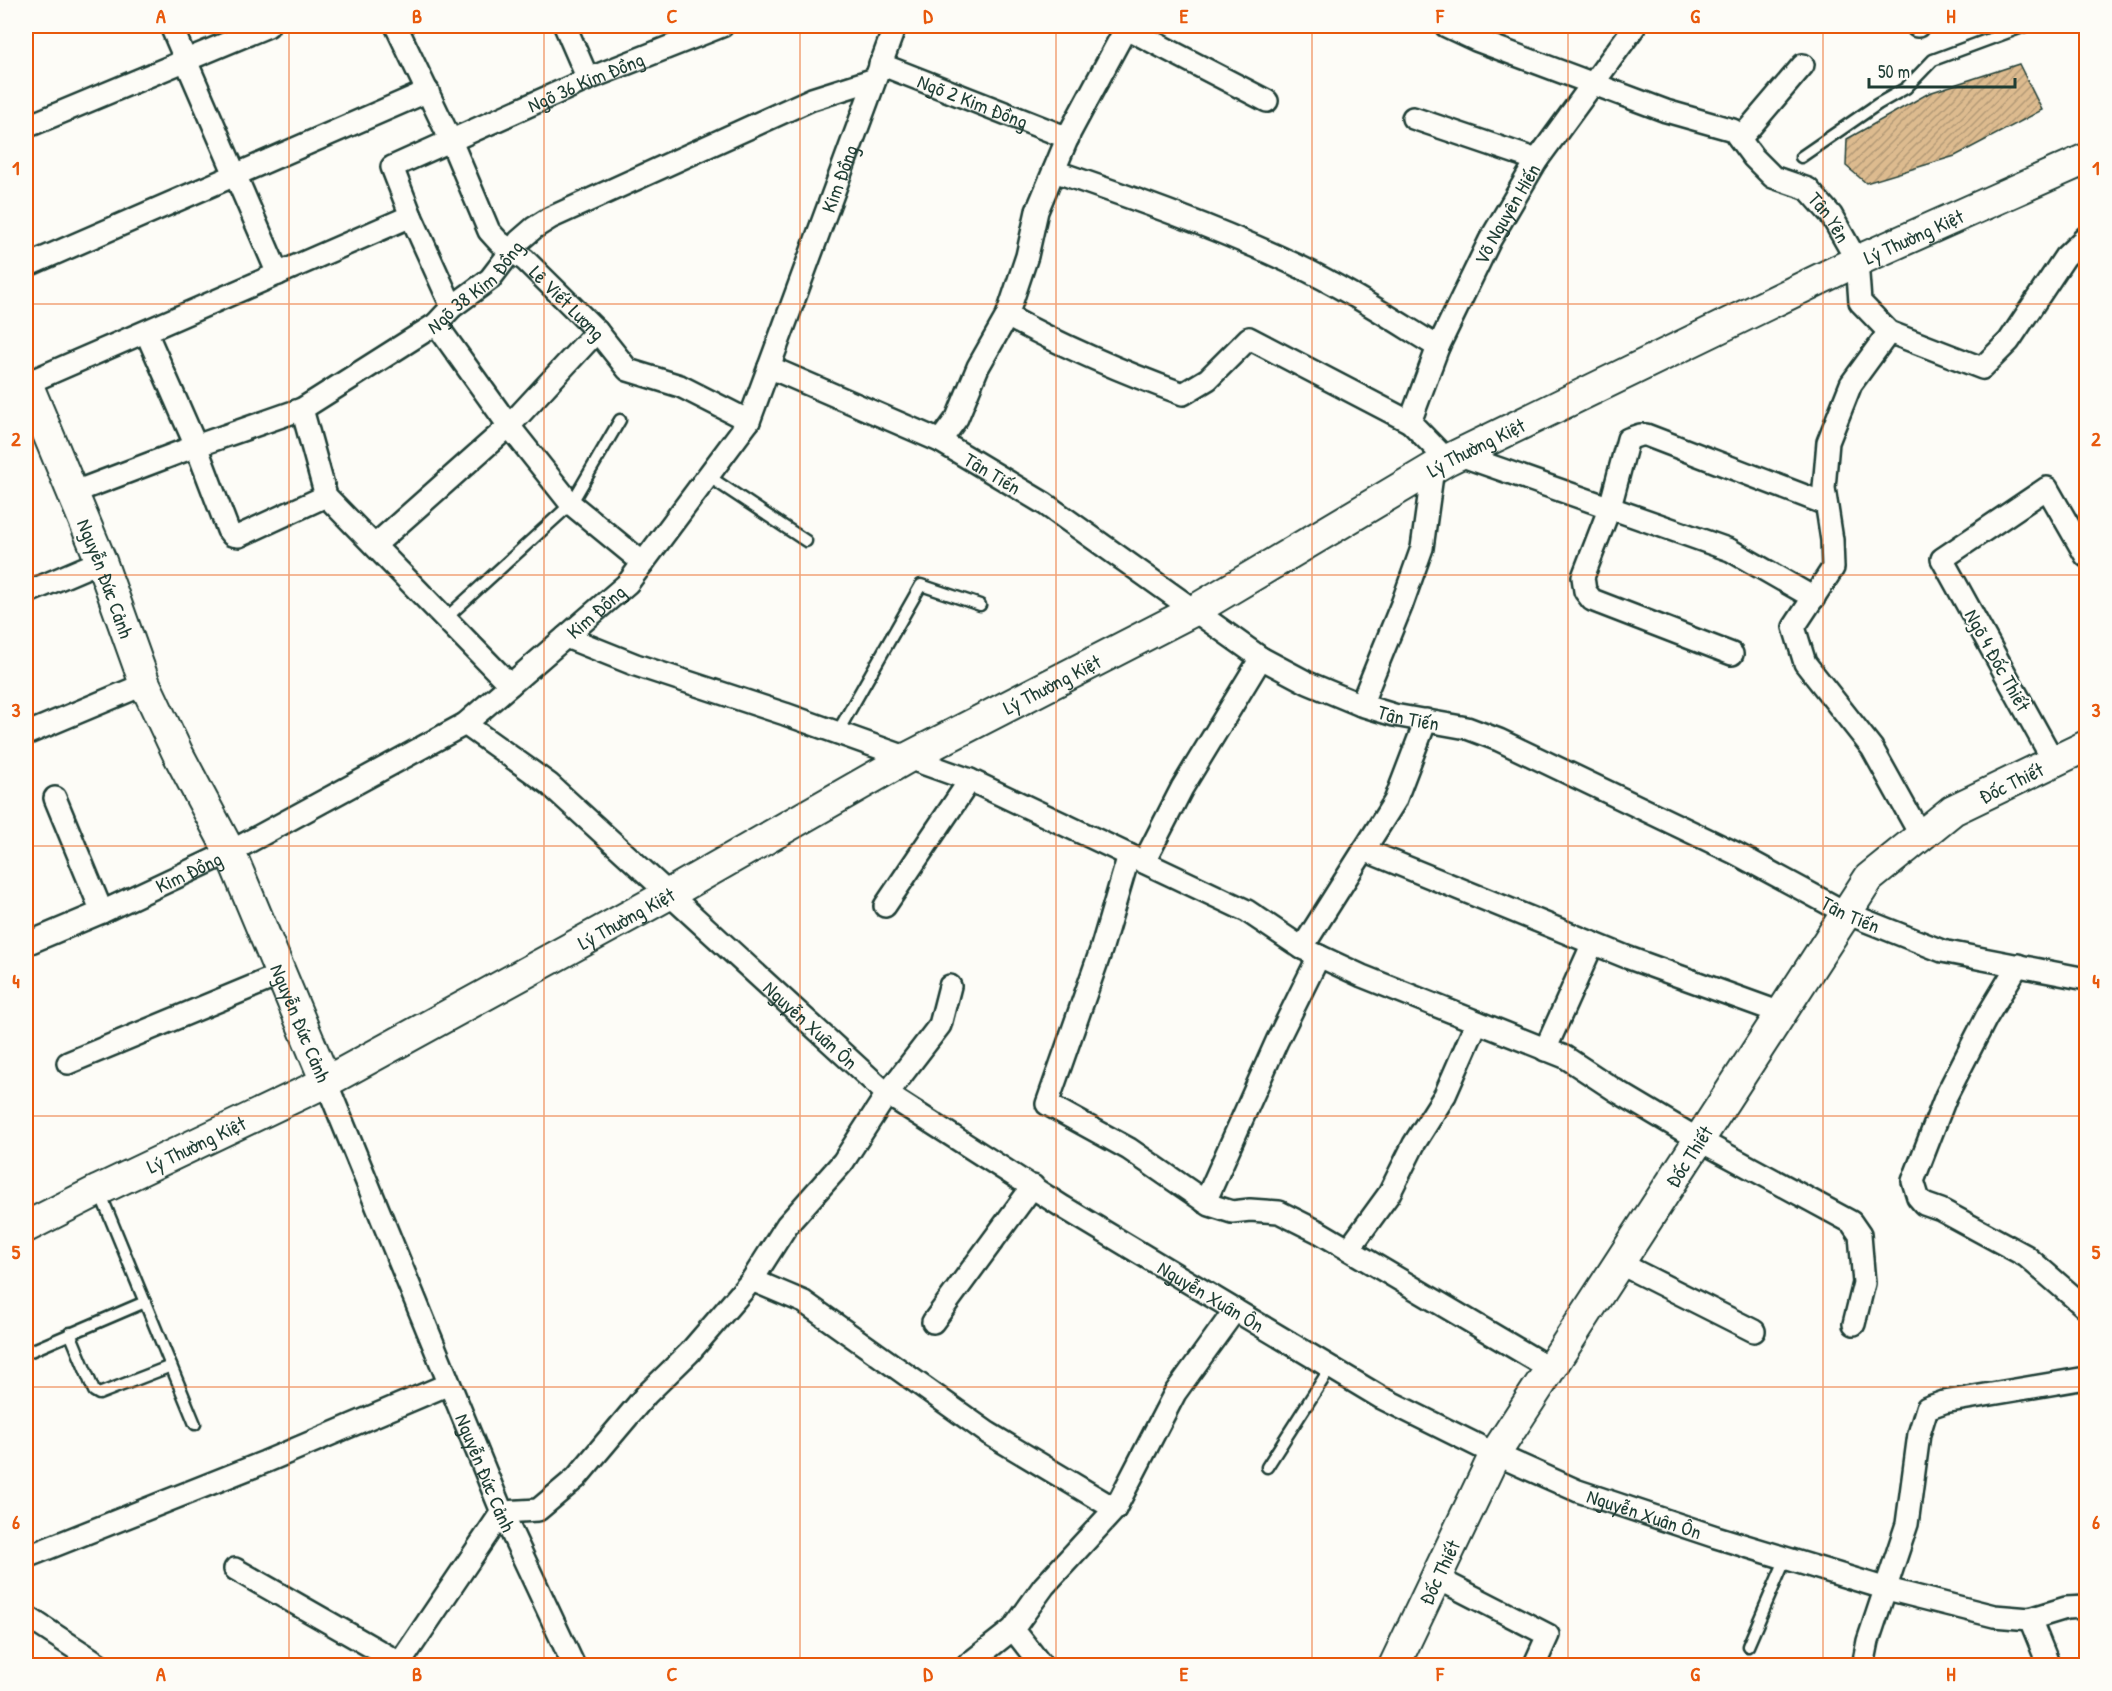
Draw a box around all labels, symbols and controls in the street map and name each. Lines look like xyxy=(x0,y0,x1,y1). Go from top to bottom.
text: A xyxy=(156,2,166,29)
text: B xyxy=(412,2,422,29)
text: C xyxy=(667,2,678,29)
text: D xyxy=(923,2,933,29)
text: E xyxy=(1180,2,1189,29)
text: F xyxy=(1435,2,1445,29)
text: G xyxy=(1690,2,1700,29)
text: H xyxy=(1946,2,1956,29)
street label: Ngõ 36 Kim Đồng xyxy=(523,45,648,118)
scale bar xyxy=(1869,51,2014,89)
text: 50 m xyxy=(1878,59,1910,84)
street label: Ngõ 2 Kim Đồng xyxy=(914,67,1032,135)
street label: Kim Đồng xyxy=(814,141,864,216)
text: 1 xyxy=(12,154,20,181)
text: 1 xyxy=(2092,154,2100,181)
street label: Võ Nguyên Hiến xyxy=(1467,158,1546,269)
street label: Tân Yên xyxy=(1803,185,1857,247)
street label: Lý Thường Kiệt xyxy=(1859,201,1969,270)
street label: Ngõ 38 Kim Đồng xyxy=(422,234,529,340)
street label: Lê Viết Lượng xyxy=(524,259,612,345)
street label: Lý Thường Kiệt xyxy=(1421,410,1530,483)
text: 2 xyxy=(11,425,21,452)
text: 2 xyxy=(2091,425,2101,452)
street label: Tân Tiến xyxy=(959,445,1026,500)
street label: Nguyễn Đức Cảnh xyxy=(71,515,141,641)
street label: Kim Đồng xyxy=(560,578,631,644)
street label: Ngõ 4 Đốc Thiết xyxy=(1959,604,2038,717)
street label: Lý Thường Kiệt xyxy=(998,647,1106,720)
text: 3 xyxy=(12,696,21,723)
text: 3 xyxy=(2092,696,2101,723)
street label: Tân Tiến xyxy=(1375,697,1441,736)
street label: Đốc Thiết xyxy=(1974,755,2049,809)
street label: Kim Đồng xyxy=(151,844,226,899)
street label: Lý Thường Kiệt xyxy=(572,880,680,955)
street label: Tân Tiến xyxy=(1817,889,1884,939)
street label: Nguyễn Đức Cảnh xyxy=(265,960,338,1086)
text: 4 xyxy=(12,967,20,994)
text: 4 xyxy=(2092,967,2100,994)
street label: Nguyễn Xuân Ôn xyxy=(758,974,864,1075)
street label: Lý Thường Kiệt xyxy=(142,1108,251,1179)
street label: Đốc Thiết xyxy=(1658,1119,1719,1192)
text: 5 xyxy=(12,1238,21,1265)
text: 5 xyxy=(2092,1238,2101,1265)
street label: Nguyễn Xuân Ôn xyxy=(1153,1254,1269,1338)
street label: Nguyễn Đức Cảnh xyxy=(450,1409,523,1536)
street label: Nguyễn Xuân Ôn xyxy=(1584,1482,1705,1545)
text: 6 xyxy=(12,1508,20,1535)
text: 6 xyxy=(2092,1508,2100,1535)
street label: Đốc Thiết xyxy=(1412,1534,1466,1609)
text: A xyxy=(156,1660,166,1687)
text: B xyxy=(412,1660,422,1687)
text: C xyxy=(667,1660,678,1687)
text: D xyxy=(923,1660,933,1687)
text: E xyxy=(1180,1660,1189,1687)
text: F xyxy=(1435,1660,1445,1687)
text: G xyxy=(1690,1660,1700,1687)
text: H xyxy=(1946,1660,1956,1687)

